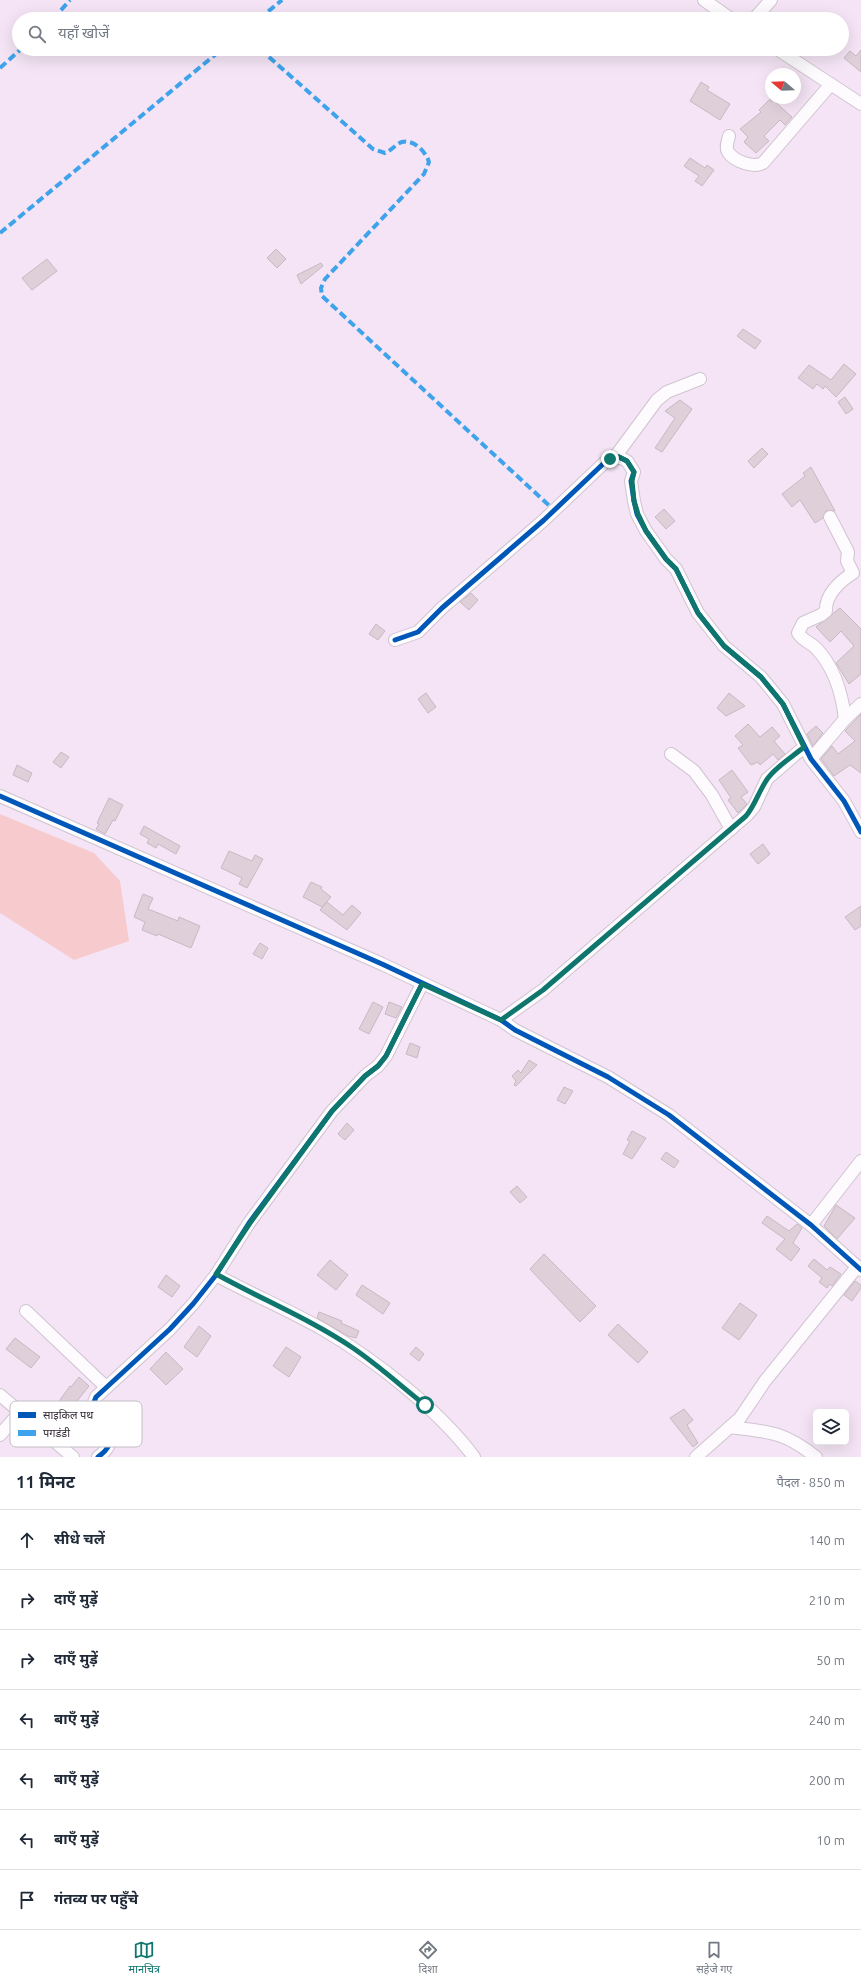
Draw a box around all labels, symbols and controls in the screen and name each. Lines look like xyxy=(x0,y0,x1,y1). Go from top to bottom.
search box xyxy=(12,12,849,56)
icon: search xyxy=(26,23,48,45)
text: यहाँ खोजें xyxy=(58,24,109,41)
north arrow xyxy=(765,68,801,104)
route end xyxy=(601,450,619,468)
route start xyxy=(416,1396,434,1414)
legend xyxy=(10,1401,142,1447)
text: साइकिल पथ xyxy=(43,1409,94,1421)
map controls xyxy=(813,1409,849,1445)
button: layers xyxy=(813,1409,849,1445)
text: पगडंडी xyxy=(43,1427,70,1439)
text: 11 मिनट xyxy=(16,1472,75,1491)
text: पैदल · 850 m xyxy=(777,1475,845,1489)
icon: ahead xyxy=(16,1529,38,1551)
text: सीधे चलें xyxy=(54,1530,105,1547)
text: 140 m xyxy=(809,1533,845,1547)
icon: right xyxy=(16,1589,38,1611)
text: दाएँ मुड़ें xyxy=(54,1590,98,1607)
text: 210 m xyxy=(809,1593,845,1607)
icon: right xyxy=(16,1649,38,1671)
text: दाएँ मुड़ें xyxy=(54,1650,98,1667)
text: 50 m xyxy=(816,1653,845,1667)
icon: left xyxy=(16,1709,38,1731)
text: बाएँ मुड़ें xyxy=(54,1710,99,1727)
text: 240 m xyxy=(809,1713,845,1727)
icon: left xyxy=(16,1769,38,1791)
text: बाएँ मुड़ें xyxy=(54,1770,99,1787)
text: 200 m xyxy=(809,1773,845,1787)
icon: left xyxy=(16,1829,38,1851)
text: बाएँ मुड़ें xyxy=(54,1830,99,1847)
text: 10 m xyxy=(816,1833,845,1847)
icon: arrive xyxy=(16,1889,38,1911)
text: गंतव्य पर पहुँचे xyxy=(54,1890,138,1907)
tab: मानचित्र xyxy=(129,1939,160,1977)
tab: दिशा xyxy=(417,1939,439,1977)
tab: सहेजे गए xyxy=(696,1939,732,1977)

